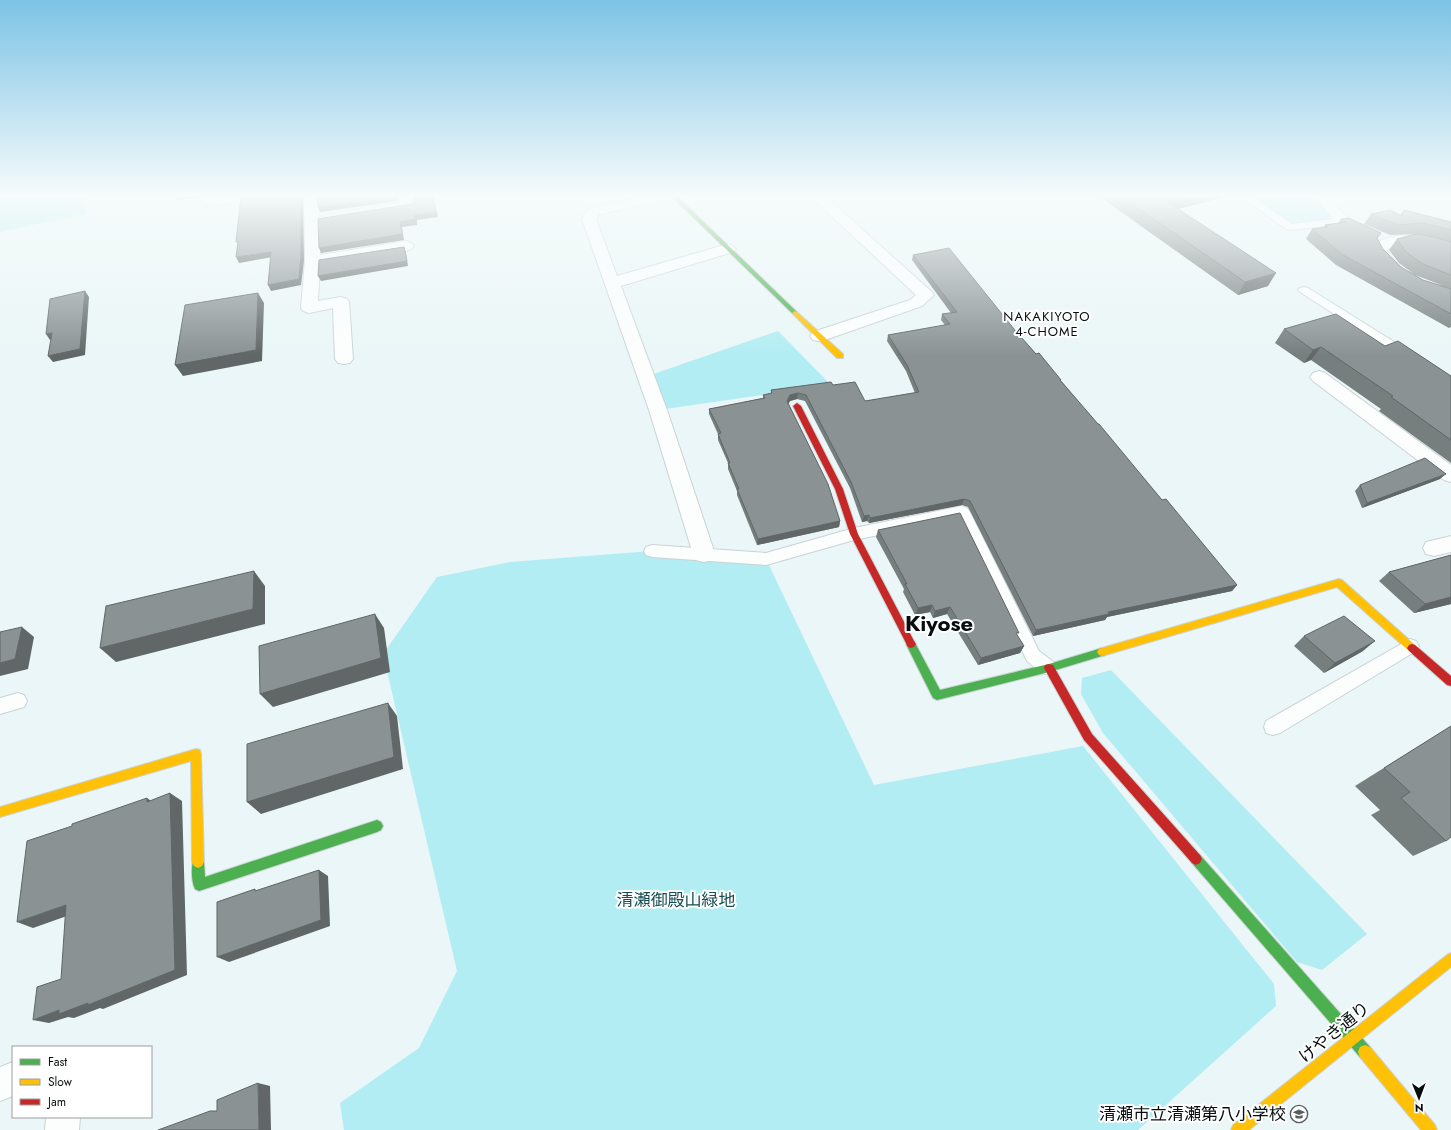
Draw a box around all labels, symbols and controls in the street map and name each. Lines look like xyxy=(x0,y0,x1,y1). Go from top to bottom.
district label: NAKAKIYOTO 4-CHOME xyxy=(1003,307,1091,341)
district label: Kiyose xyxy=(905,607,973,639)
park label: 清瀬御殿山緑地 xyxy=(617,888,736,912)
street label: けやき通り xyxy=(1293,996,1375,1068)
legend xyxy=(12,1046,152,1118)
text: Fast xyxy=(48,1053,67,1071)
text: Slow xyxy=(48,1073,73,1091)
north arrow xyxy=(1399,1078,1439,1118)
text: Jam xyxy=(46,1093,66,1111)
text: N xyxy=(1415,1100,1424,1116)
place label: 清瀬市立清瀬第八小学校 xyxy=(1099,1102,1286,1126)
school or university icon: 清瀬市立清瀬第八小学校 xyxy=(1289,1104,1309,1124)

